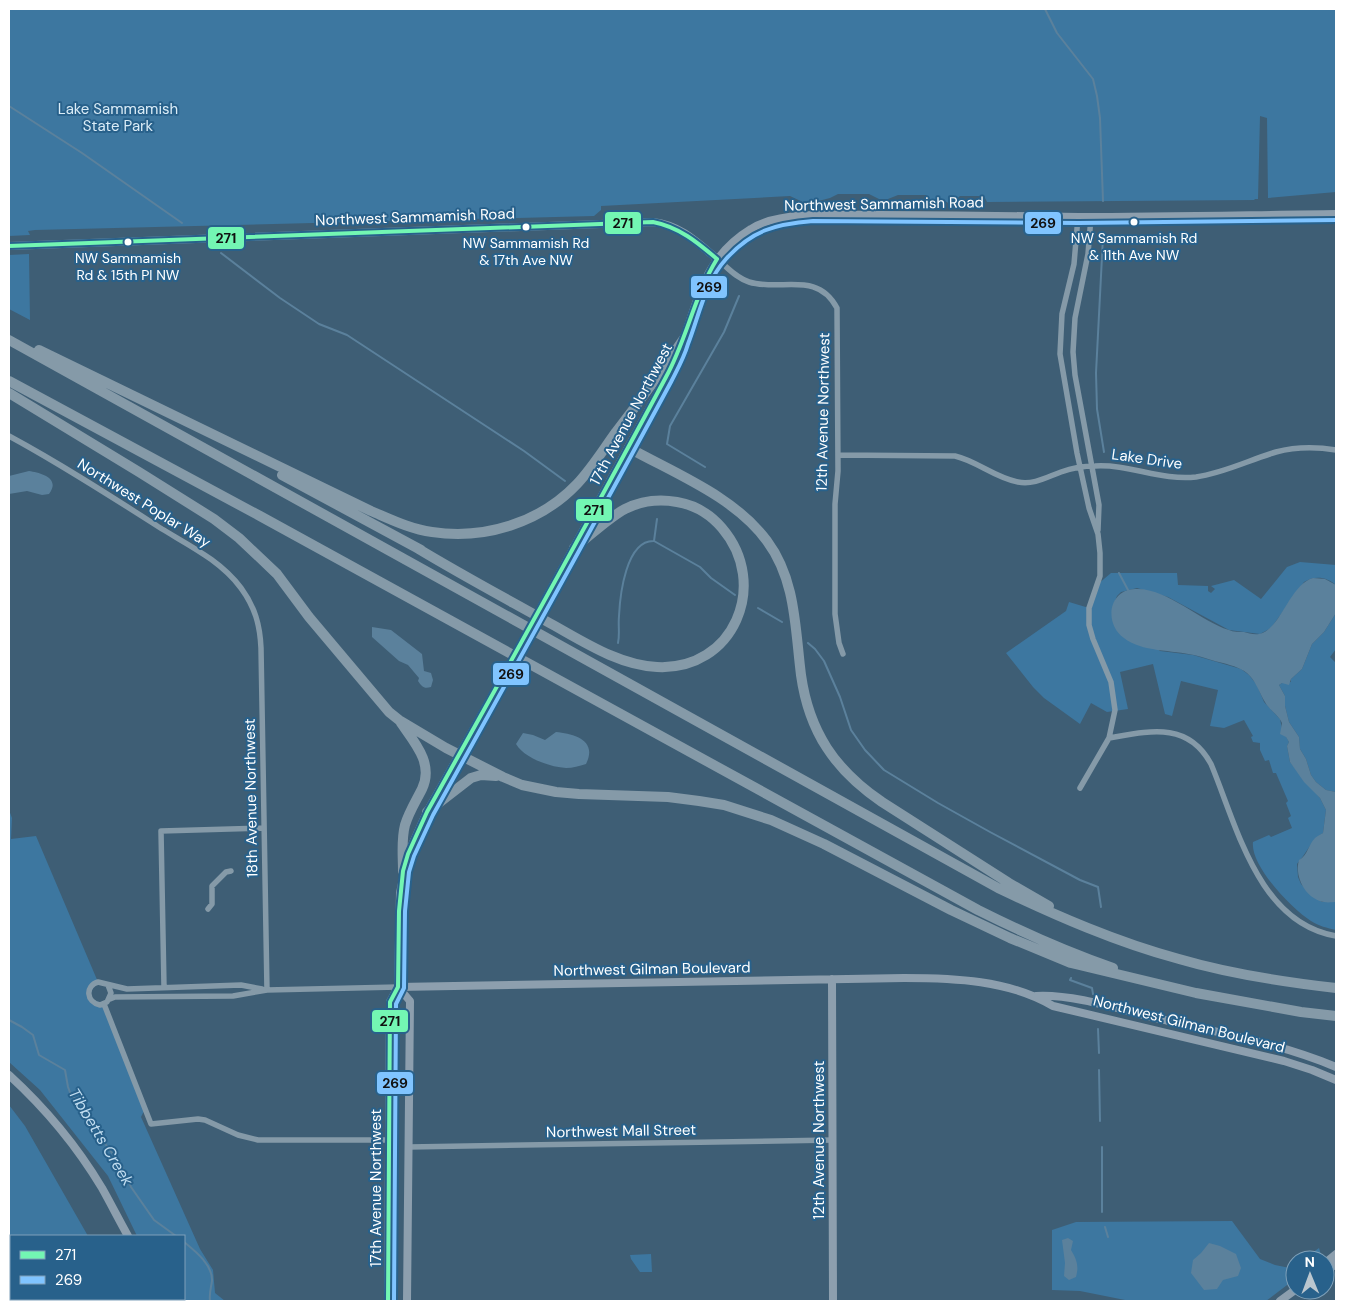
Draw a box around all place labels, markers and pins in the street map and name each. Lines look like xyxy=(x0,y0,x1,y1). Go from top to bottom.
marker: NW Sammamish Rd & 11th Ave NW xyxy=(1129,217,1139,227)
marker: NW Sammamish Rd & 17th Ave NW xyxy=(521,222,531,232)
place label: NW Sammamish Rd & 11th Ave NW xyxy=(1071,229,1197,264)
place label: NW Sammamish Rd & 17th Ave NW xyxy=(463,234,589,269)
marker: NW Sammamish Rd & 15th Pl NW xyxy=(123,237,133,247)
place label: NW Sammamish Rd & 15th Pl NW xyxy=(75,249,181,284)

